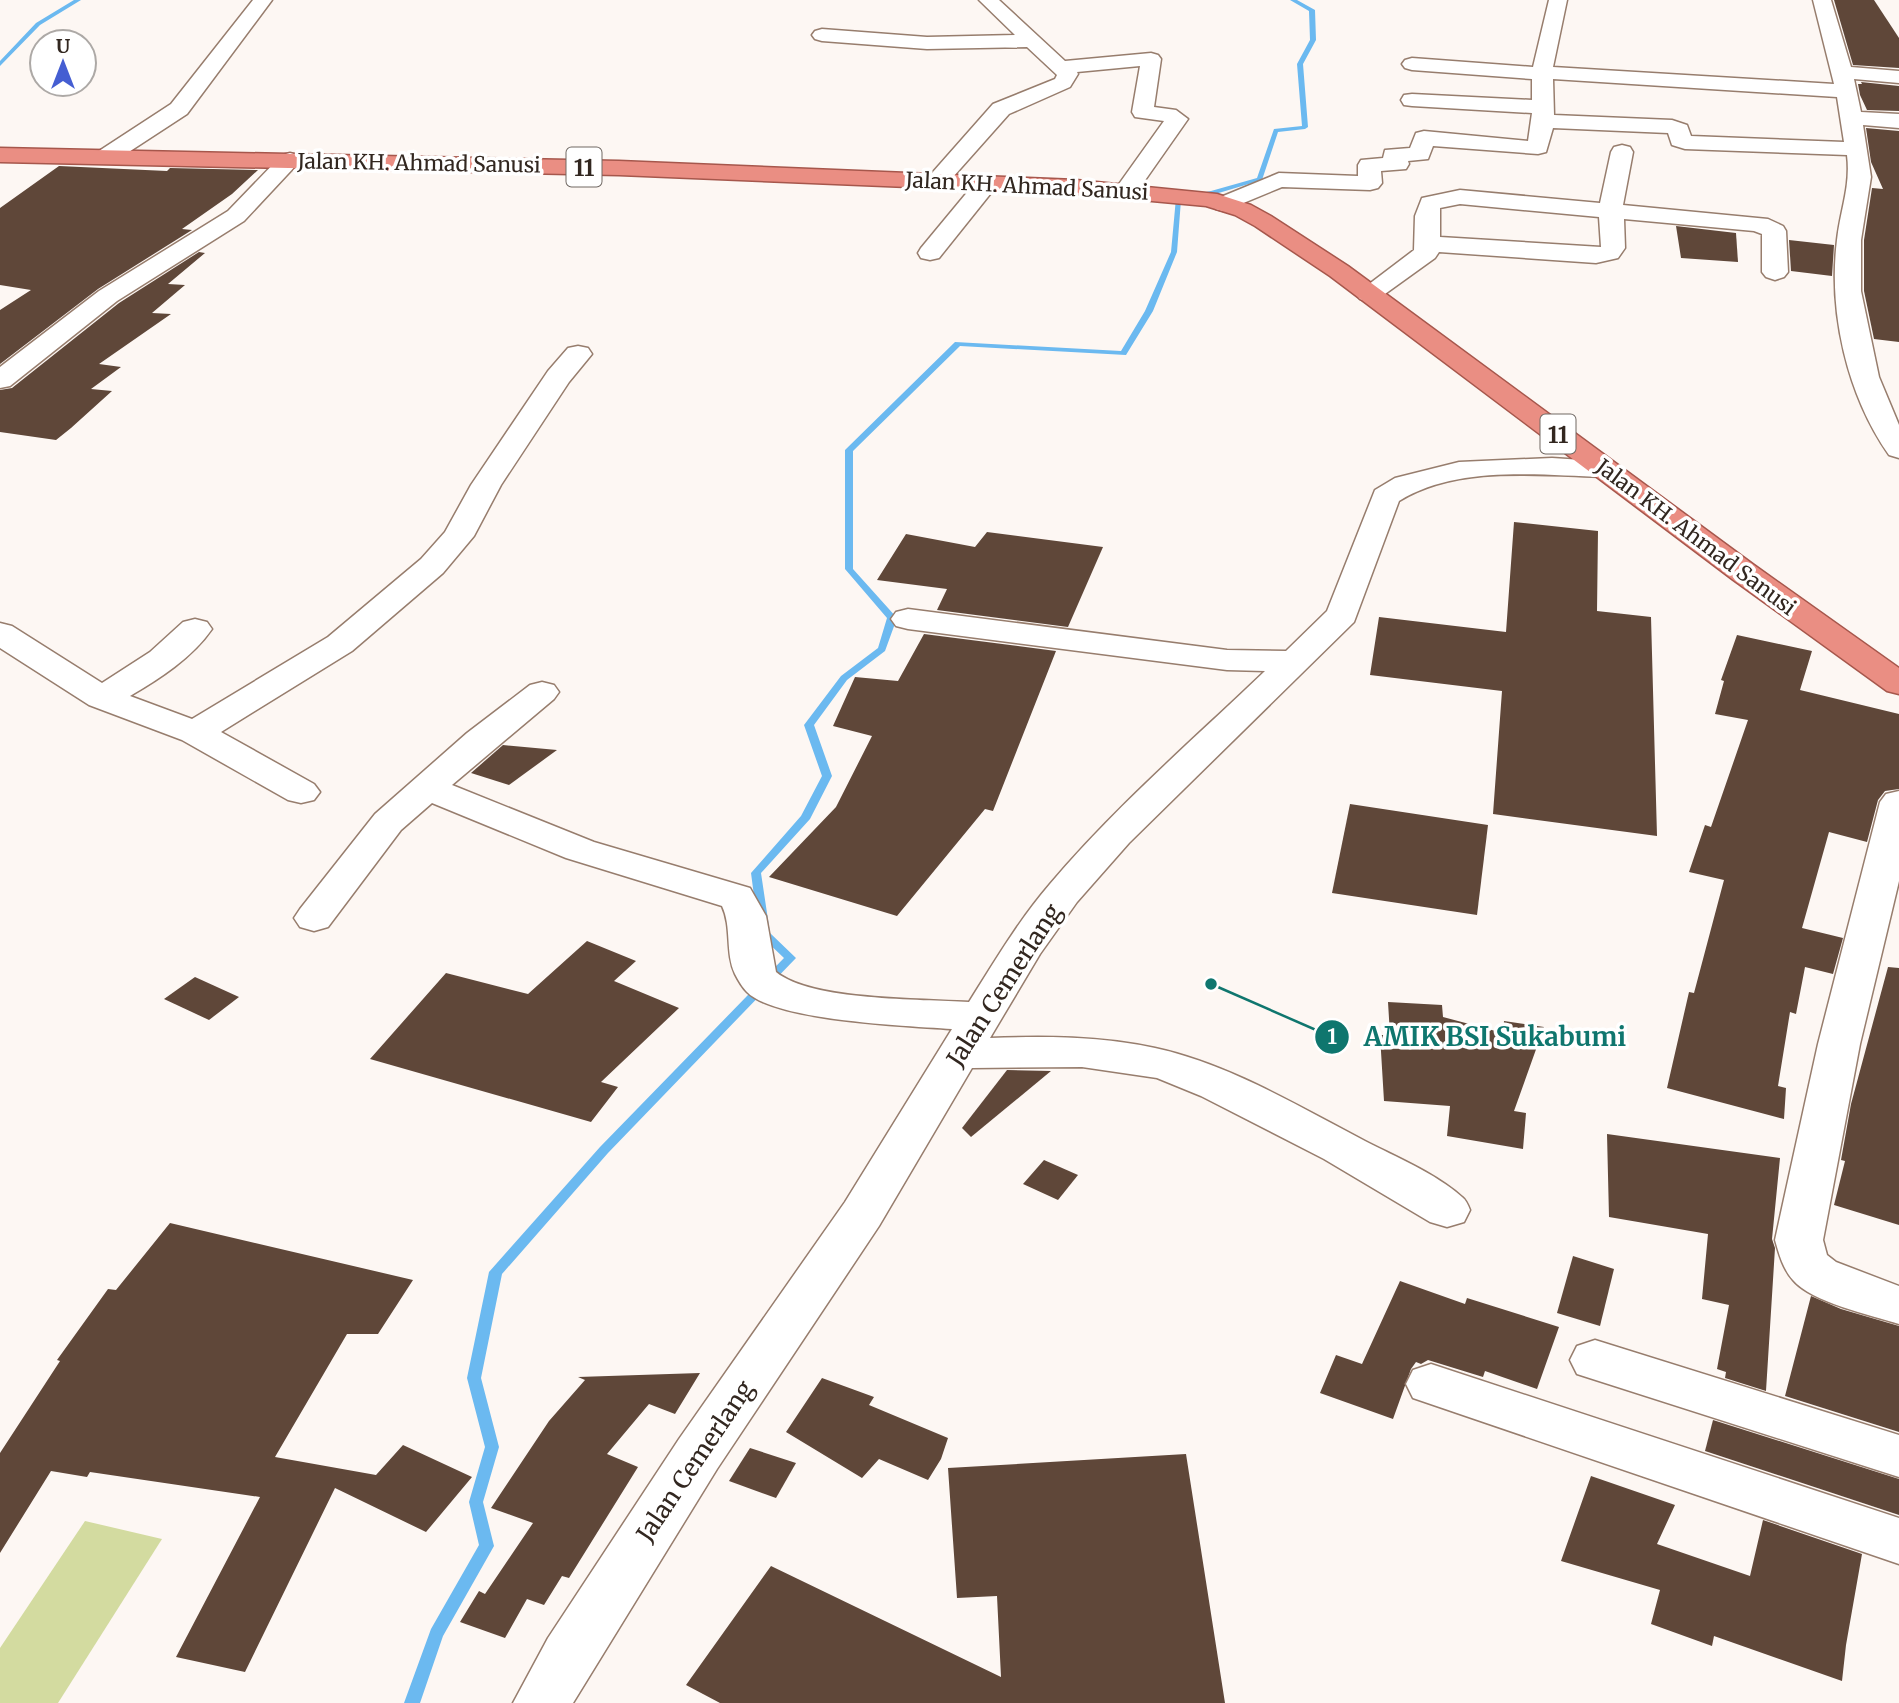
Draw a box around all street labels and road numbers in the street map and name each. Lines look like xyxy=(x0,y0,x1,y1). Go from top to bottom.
street label: Jalan KH. Ahmad Sanusi xyxy=(296,147,541,179)
road number: 11 xyxy=(566,148,602,186)
street label: Jalan KH. Ahmad Sanusi xyxy=(904,166,1149,206)
road number: 11 xyxy=(1540,414,1576,454)
street label: Jalan KH. Ahmad Sanusi xyxy=(1590,452,1801,621)
street label: Jalan Cemerlang xyxy=(939,897,1068,1073)
street label: Jalan Cemerlang xyxy=(629,1374,761,1548)

